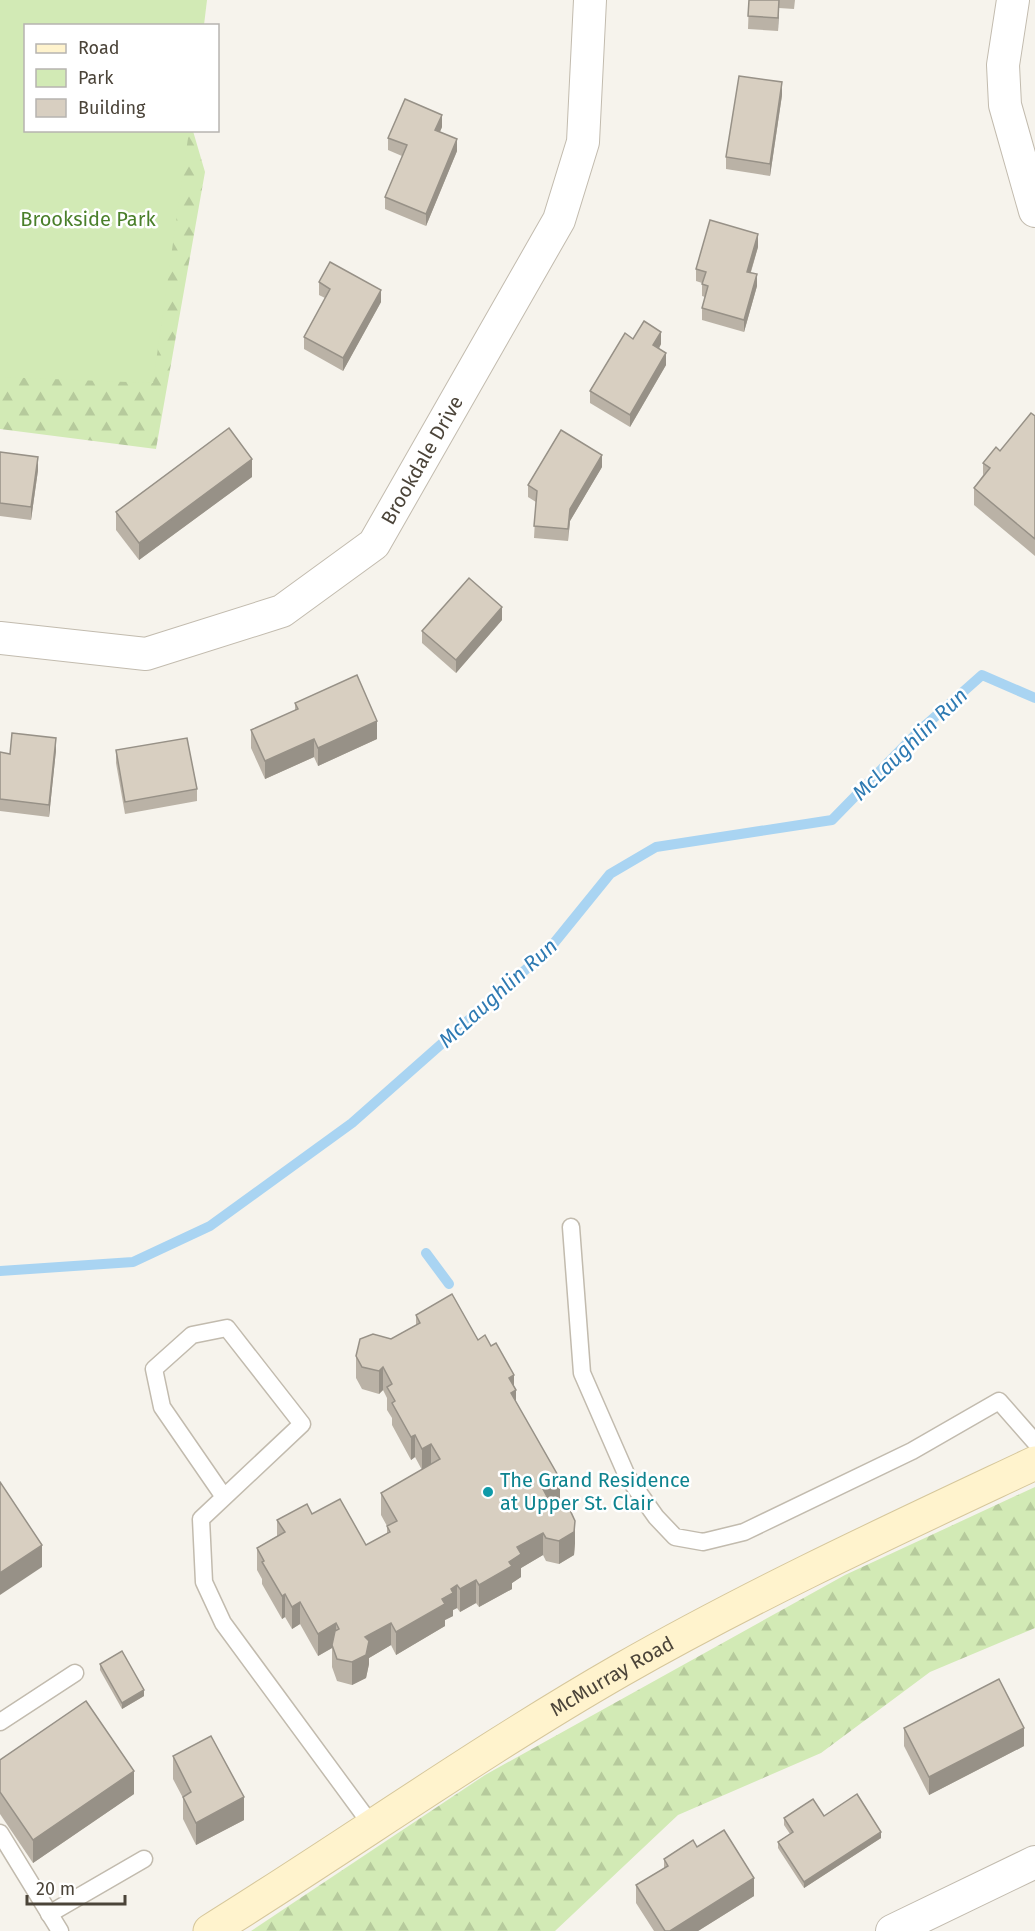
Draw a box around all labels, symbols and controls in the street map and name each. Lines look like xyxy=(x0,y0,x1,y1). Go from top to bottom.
legend xyxy=(24,24,219,132)
text: Road xyxy=(78,37,120,59)
text: Park xyxy=(78,67,114,89)
text: Building xyxy=(78,97,146,119)
park label: Brookside Park xyxy=(20,207,156,231)
street label: Brookdale Drive xyxy=(376,391,468,529)
water label: McLaughlin Run xyxy=(847,682,973,806)
water label: McLaughlin Run xyxy=(433,933,563,1053)
place label: The Grand Residence at Upper St. Clair xyxy=(500,1468,690,1515)
marker: The Grand Residence at Upper St. Clair xyxy=(481,1485,495,1499)
street label: McMurray Road xyxy=(546,1631,678,1721)
scale bar xyxy=(27,1868,124,1906)
text: 20 m xyxy=(36,1878,75,1900)

